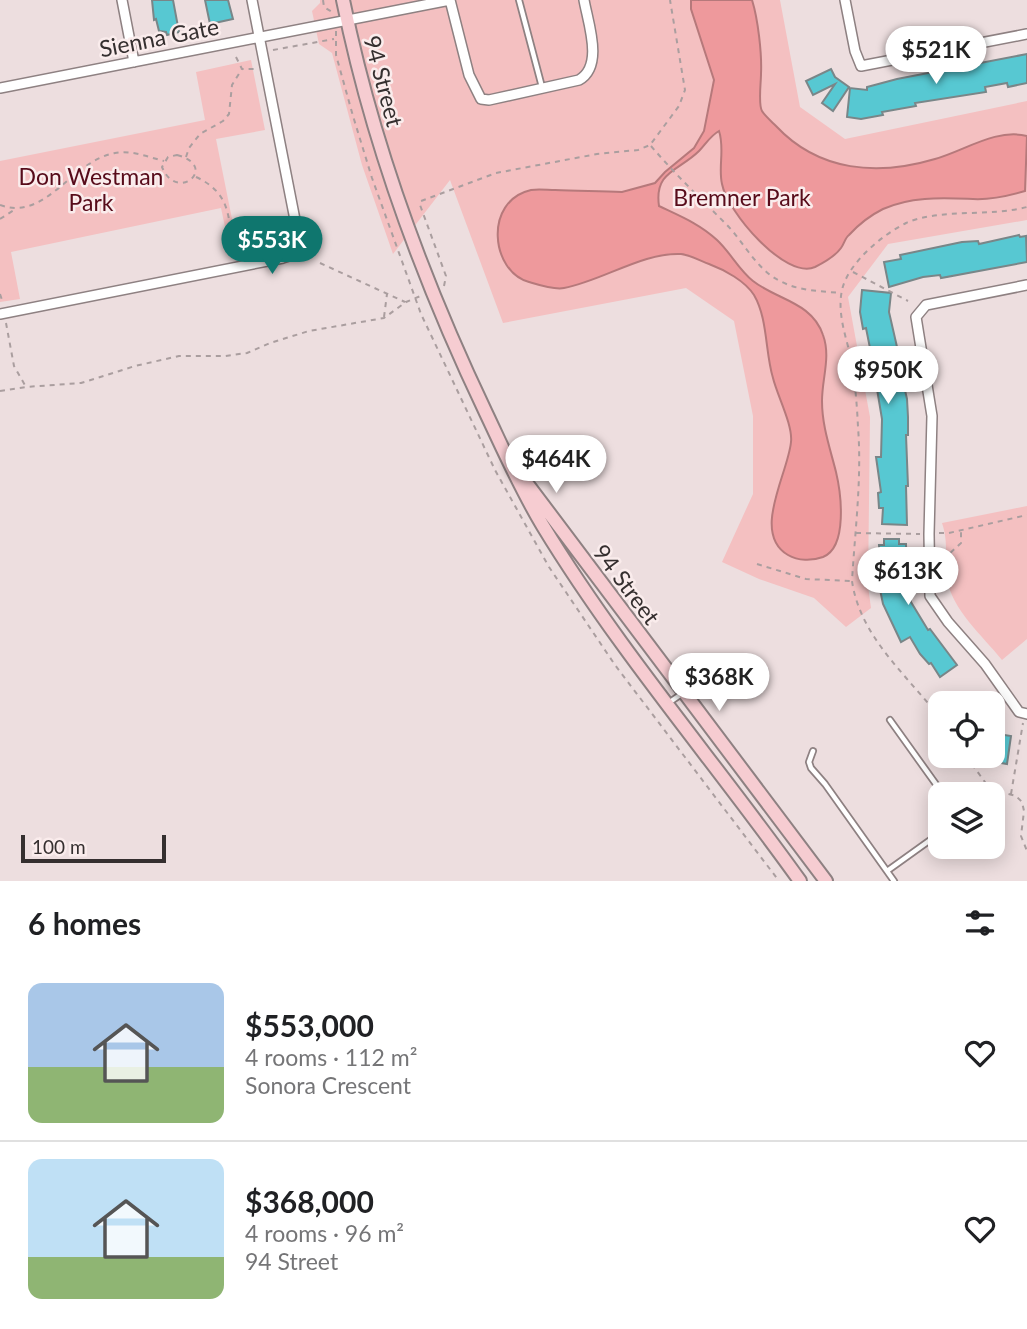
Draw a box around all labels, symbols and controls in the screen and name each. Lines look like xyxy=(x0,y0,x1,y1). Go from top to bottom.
street label: Sienna Gate xyxy=(97,12,221,62)
pin: $521K xyxy=(887,27,985,86)
street label: 94 Street xyxy=(358,32,410,130)
text: $521K xyxy=(901,35,971,63)
park label: Don Westman Park xyxy=(19,162,163,216)
park label: Bremner Park xyxy=(673,183,811,211)
pin: $553K xyxy=(223,216,321,276)
text: $553K xyxy=(237,225,307,253)
pin: $950K xyxy=(839,346,937,406)
text: $950K xyxy=(853,355,923,383)
pin: $464K xyxy=(507,435,605,495)
text: $464K xyxy=(521,444,591,472)
street label: 94 Street xyxy=(588,538,667,630)
pin: $613K xyxy=(859,548,957,607)
text: $613K xyxy=(873,556,943,584)
pin: $368K xyxy=(670,654,768,713)
text: $368K xyxy=(684,662,754,690)
map controls xyxy=(928,691,1005,859)
button: locate xyxy=(928,691,1005,768)
button: layers xyxy=(928,782,1005,859)
scale bar xyxy=(21,832,166,864)
text: 100 m xyxy=(32,835,86,858)
icon: filters xyxy=(961,904,999,942)
text: 6 homes xyxy=(28,905,141,941)
text: $553,000 xyxy=(245,1007,374,1043)
icon: home xyxy=(84,1011,168,1095)
icon: heart xyxy=(961,1034,999,1072)
text: 4 rooms · 112 m² xyxy=(245,1043,417,1071)
text: Sonora Crescent xyxy=(245,1071,411,1099)
text: $368,000 xyxy=(245,1183,374,1219)
icon: home xyxy=(84,1187,168,1271)
icon: heart xyxy=(961,1210,999,1248)
text: 4 rooms · 96 m² xyxy=(245,1219,404,1247)
text: 94 Street xyxy=(245,1247,338,1275)

